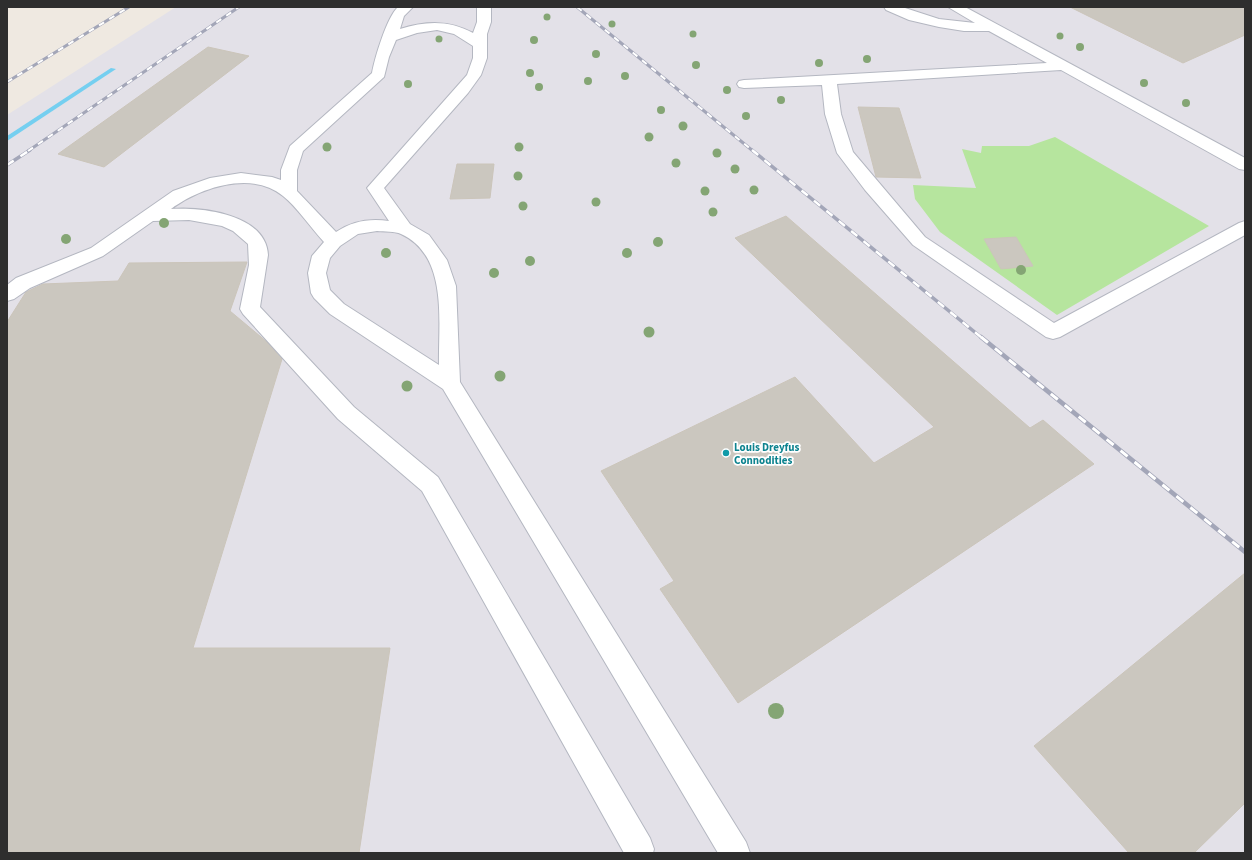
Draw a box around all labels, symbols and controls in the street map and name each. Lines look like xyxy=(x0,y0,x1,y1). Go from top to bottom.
place label: Louis Dreyfus Connodities xyxy=(734,440,800,468)
marker: Louis Dreyfus Connodities xyxy=(721,448,731,458)

